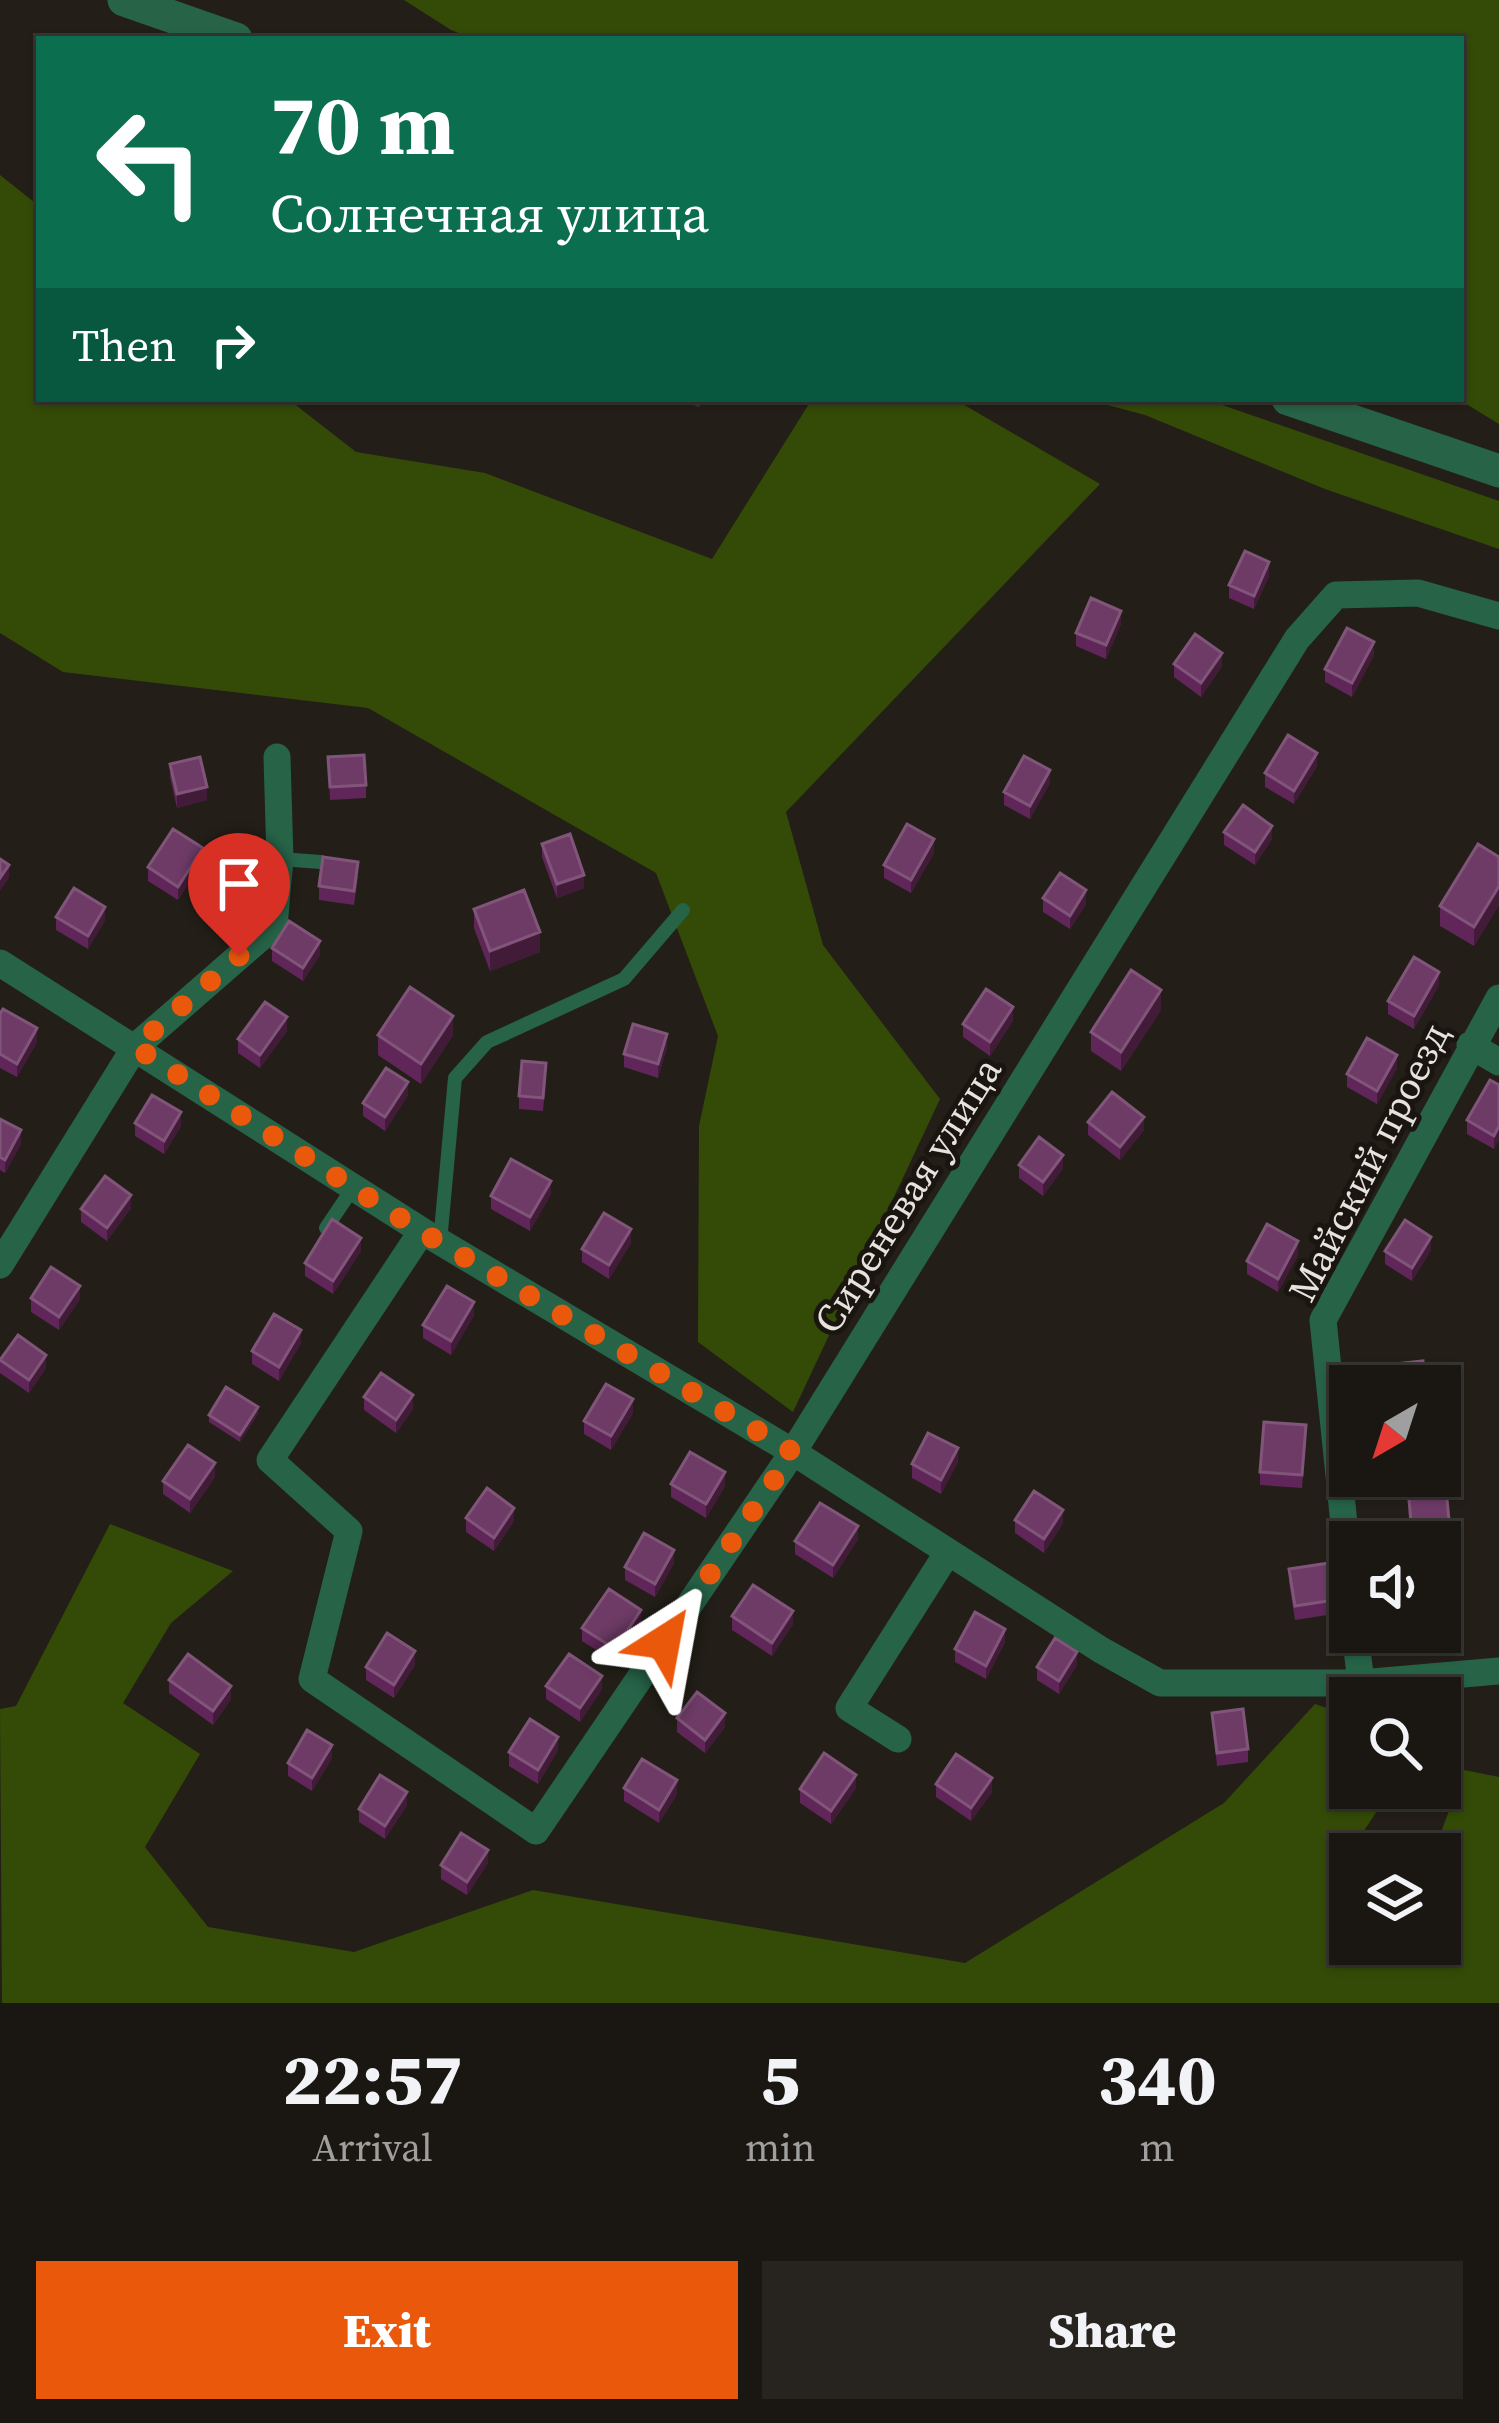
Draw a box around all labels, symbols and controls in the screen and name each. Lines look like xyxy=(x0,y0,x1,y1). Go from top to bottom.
text: 70 m xyxy=(270,67,455,182)
icon: left xyxy=(72,84,228,240)
text: Солнечная улица xyxy=(270,176,709,250)
icon: right xyxy=(200,312,266,378)
text: Then xyxy=(72,314,176,376)
pin xyxy=(188,833,290,956)
icon: arrive xyxy=(206,851,272,917)
street label: Майский проезд xyxy=(1275,1014,1461,1310)
street label: Сиреневая улица xyxy=(801,1047,1014,1343)
north arrow xyxy=(1329,1365,1461,1497)
map controls xyxy=(1329,1365,1461,1965)
button: sound xyxy=(1329,1521,1461,1653)
position arrow xyxy=(601,1579,727,1705)
button: search xyxy=(1329,1677,1461,1809)
button: layers xyxy=(1329,1833,1461,1965)
text: 22:57 xyxy=(282,2029,463,2128)
text: 5 xyxy=(760,2029,800,2128)
text: 340 xyxy=(1098,2029,1217,2128)
text: Arrival xyxy=(312,2121,433,2174)
text: min xyxy=(745,2121,815,2174)
text: m xyxy=(1140,2121,1175,2174)
button: Exit xyxy=(36,2261,738,2399)
button: Share xyxy=(762,2261,1463,2399)

